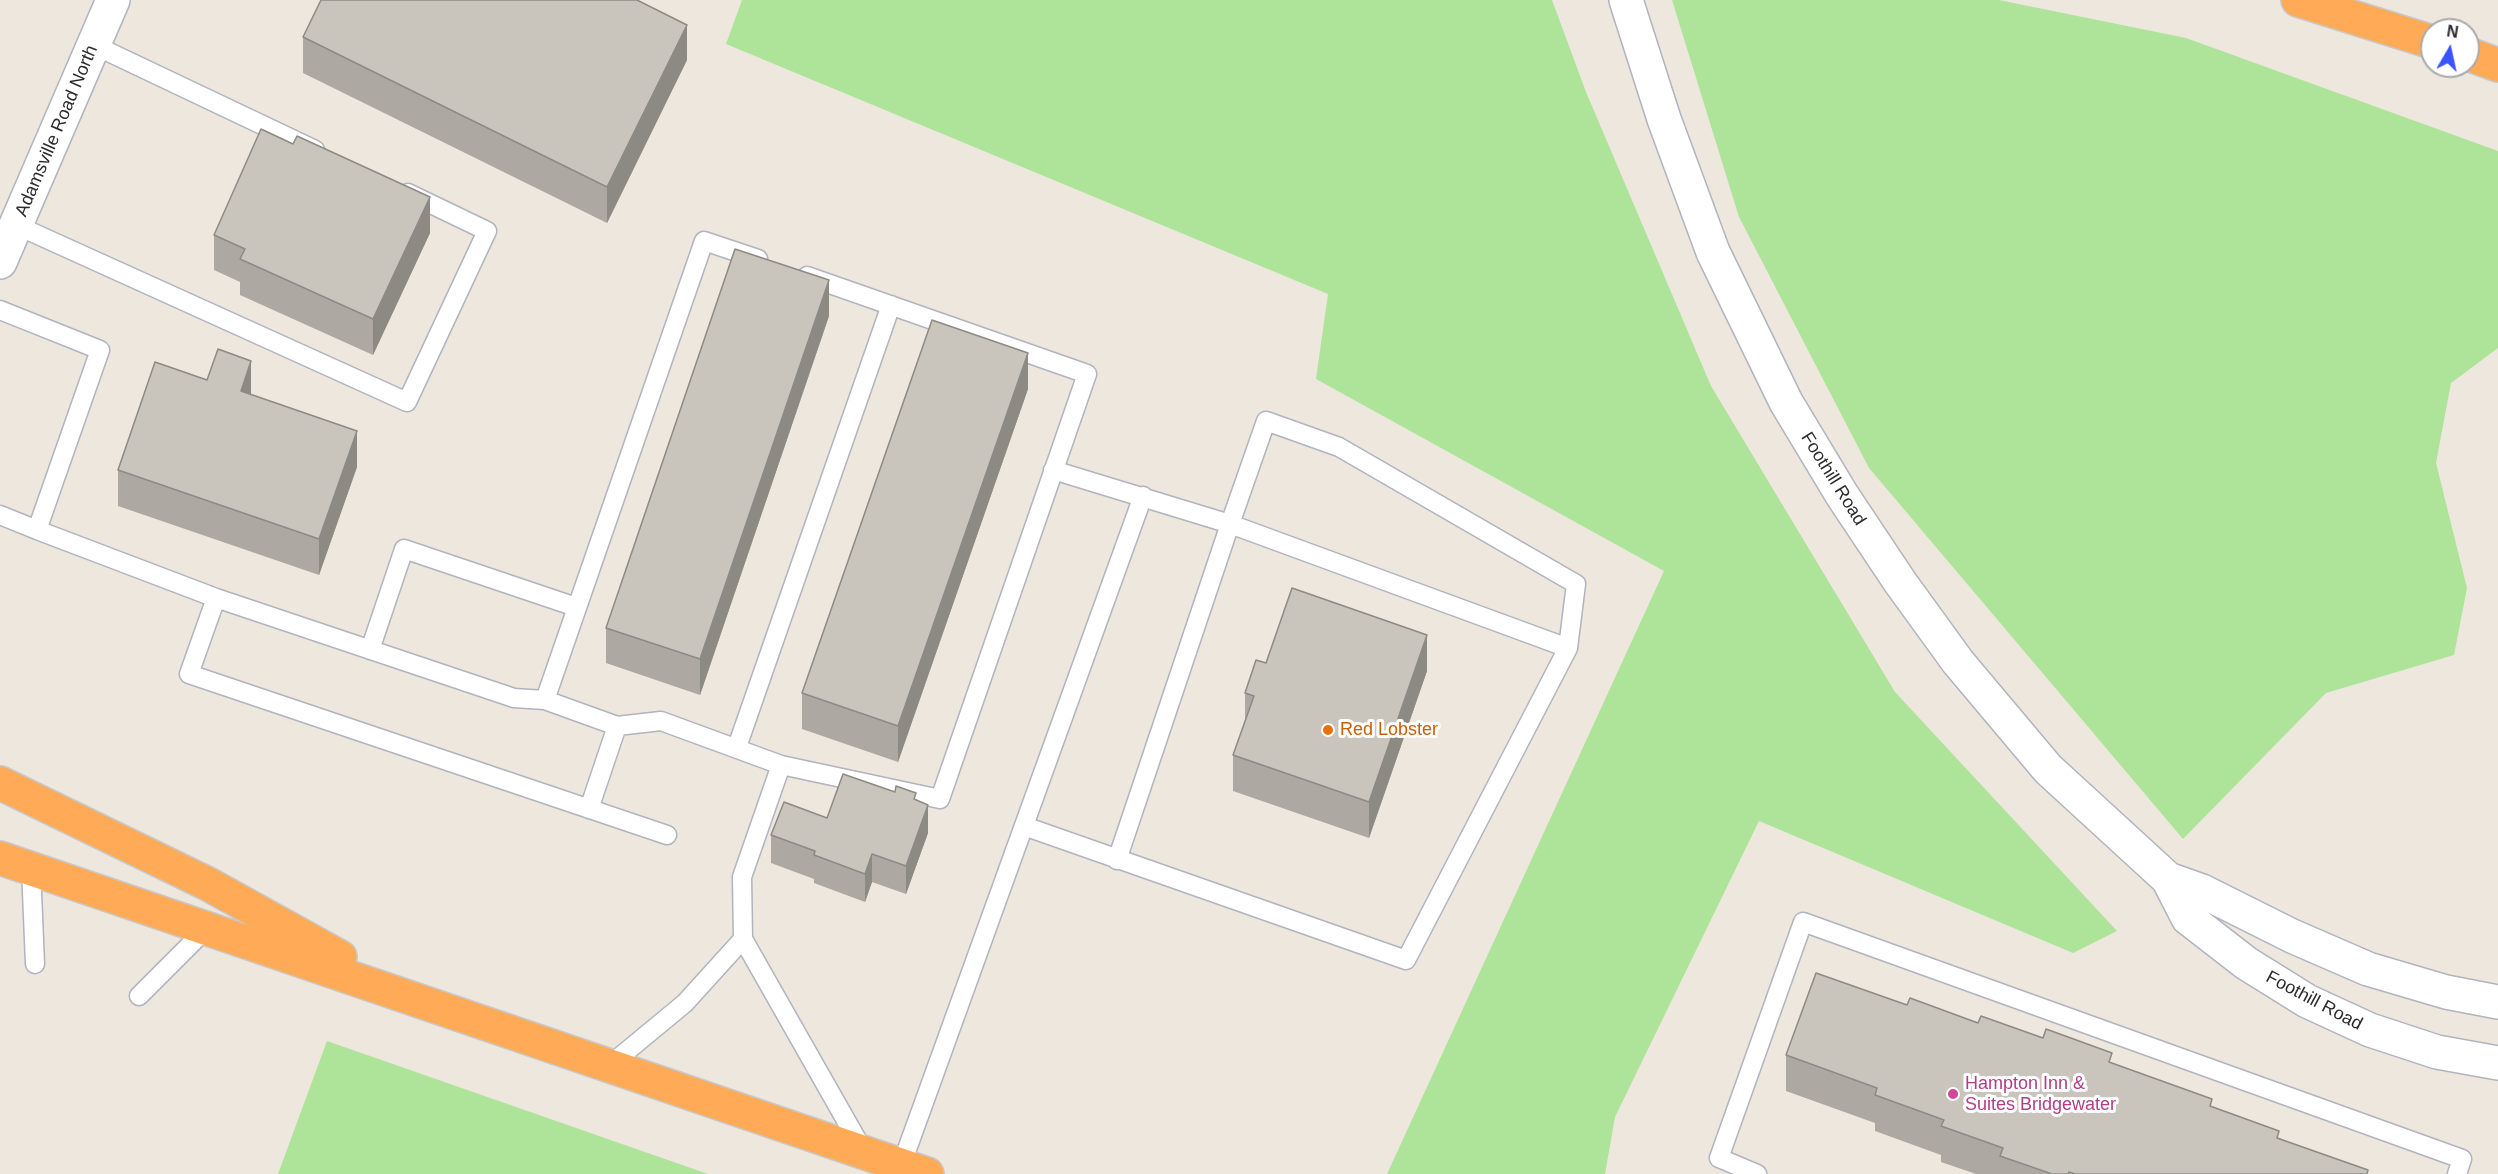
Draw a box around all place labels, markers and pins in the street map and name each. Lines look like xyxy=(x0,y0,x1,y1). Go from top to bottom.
place label: Red Lobster xyxy=(1340,719,1438,741)
marker: Red Lobster xyxy=(1321,723,1335,737)
place label: Hampton Inn & Suites Bridgewater xyxy=(1965,1073,2116,1116)
marker: Hampton Inn & Suites Bridgewater xyxy=(1946,1087,1960,1101)

